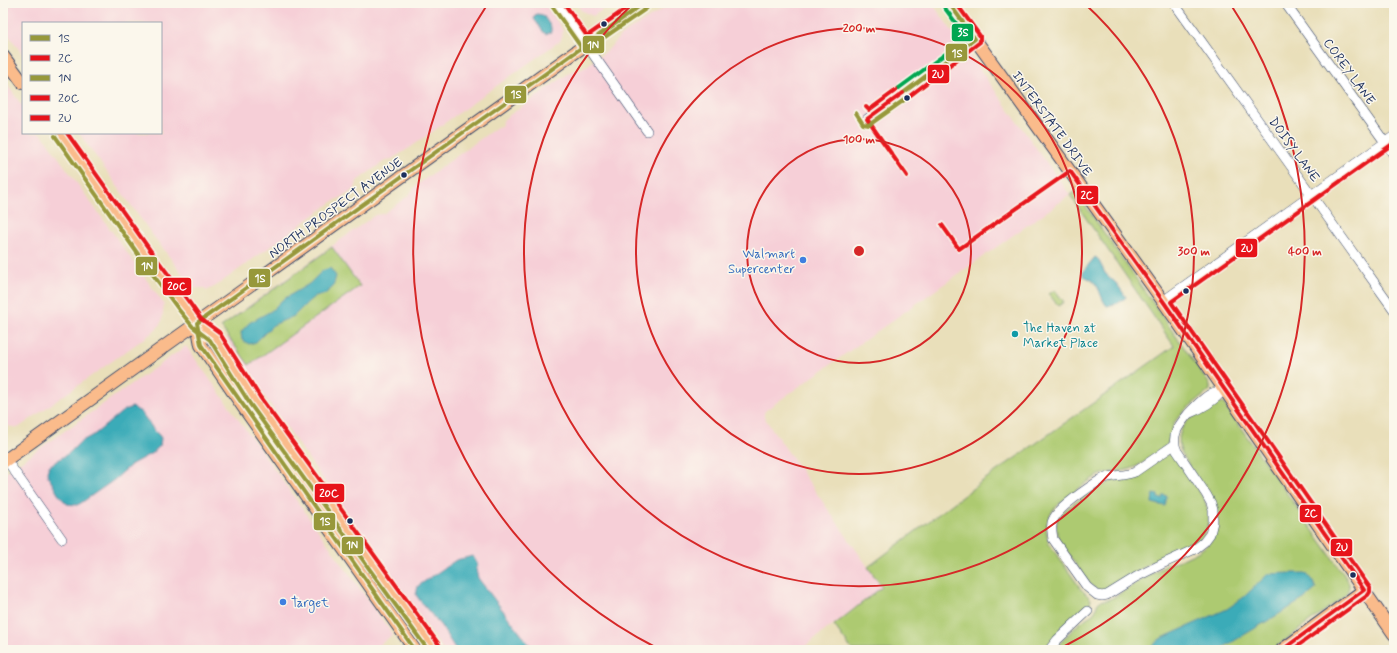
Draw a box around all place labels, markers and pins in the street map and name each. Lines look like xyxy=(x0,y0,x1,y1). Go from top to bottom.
unlabelled marker xyxy=(599,19,609,29)
unlabelled marker xyxy=(902,93,912,103)
unlabelled marker xyxy=(399,170,409,180)
centre of rings xyxy=(852,244,866,258)
place label: Walmart Supercenter xyxy=(728,246,796,278)
marker: Walmart Supercenter xyxy=(798,255,808,265)
unlabelled marker xyxy=(1181,286,1191,296)
place label: The Haven at Market Place xyxy=(1023,320,1098,352)
marker: The Haven at Market Place xyxy=(1010,329,1020,339)
unlabelled marker xyxy=(345,516,355,526)
unlabelled marker xyxy=(1348,570,1358,580)
place label: Target xyxy=(291,595,329,613)
marker: Target xyxy=(278,597,288,607)

